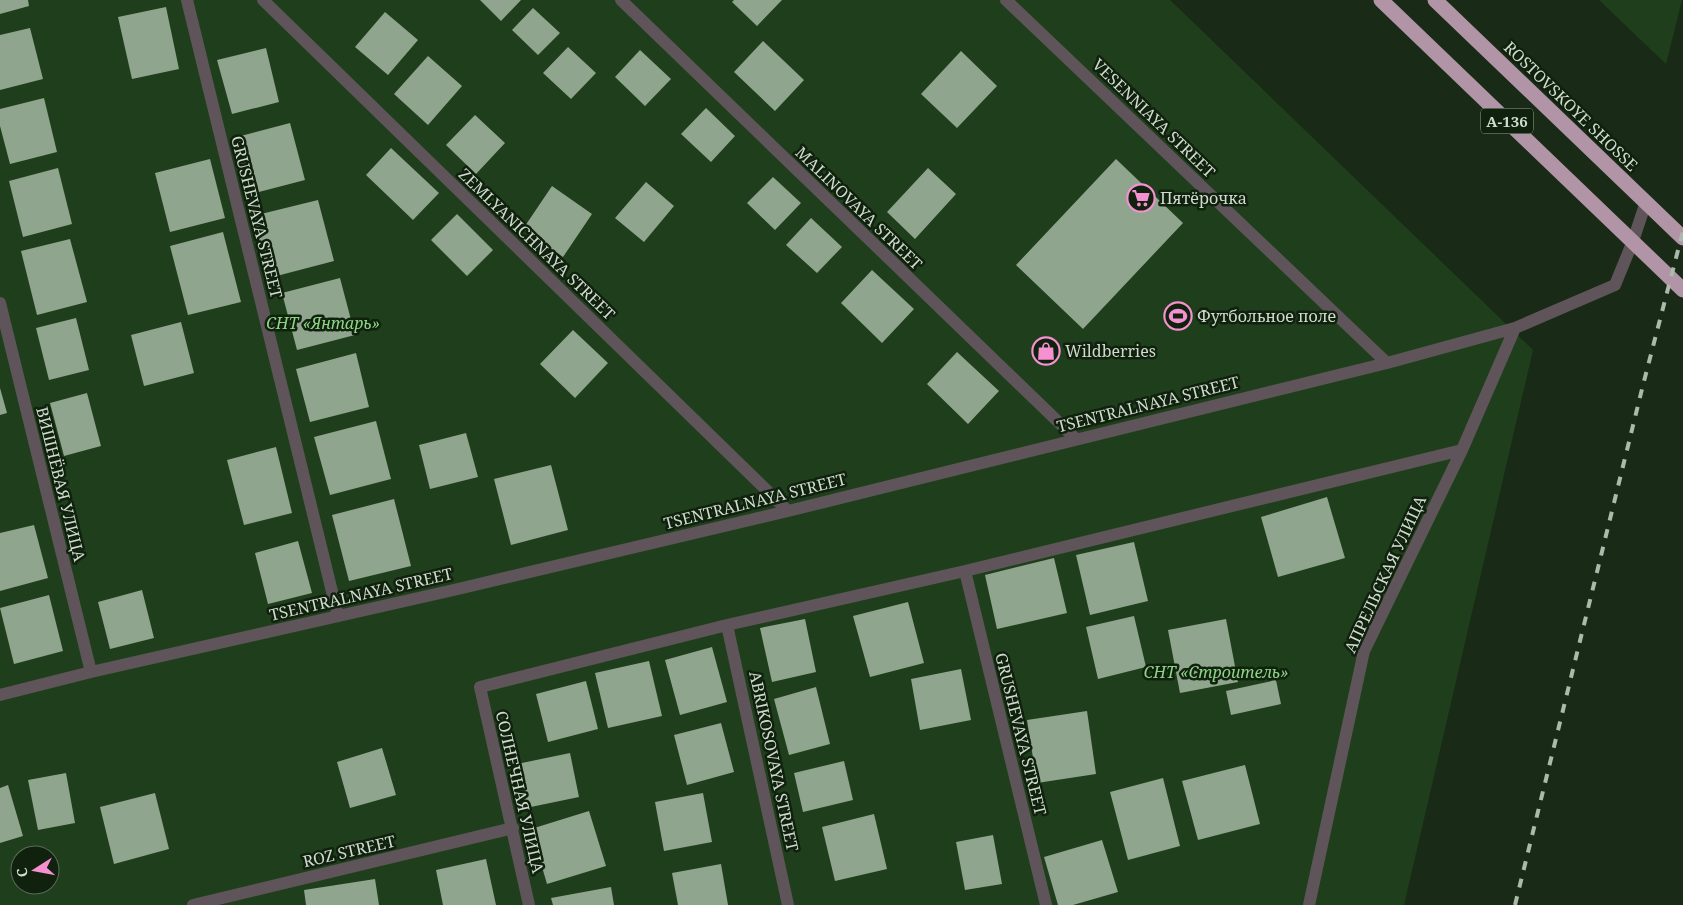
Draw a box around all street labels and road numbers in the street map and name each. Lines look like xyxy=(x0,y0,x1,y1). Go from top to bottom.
street label: ROSTOVSKOYE SHOSSE xyxy=(1499,36,1643,176)
street label: VESENNIAYA STREET xyxy=(1088,54,1220,183)
road number: А-136 xyxy=(1481,108,1533,134)
street label: GRUSHEVAYA STREET xyxy=(226,133,288,301)
street label: MALINOVAYA STREET xyxy=(791,142,927,275)
street label: ZEMLYANICHNAYA STREET xyxy=(454,163,620,325)
street label: TSENTRALNAYA STREET xyxy=(1054,371,1242,437)
street label: ВИШНЁВАЯ УЛИЦА xyxy=(31,404,91,564)
street label: TSENTRALNAYA STREET xyxy=(661,468,849,534)
street label: АПРЕЛЬСКАЯ УЛИЦА xyxy=(1339,491,1431,656)
street label: TSENTRALNAYA STREET xyxy=(267,562,455,626)
street label: GRUSHEVAYA STREET xyxy=(990,650,1052,818)
street label: ABRIKOSOVAYA STREET xyxy=(744,669,804,853)
street label: СОЛНЕЧНАЯ УЛИЦА xyxy=(491,709,550,876)
street label: ROZ STREET xyxy=(301,830,398,872)

